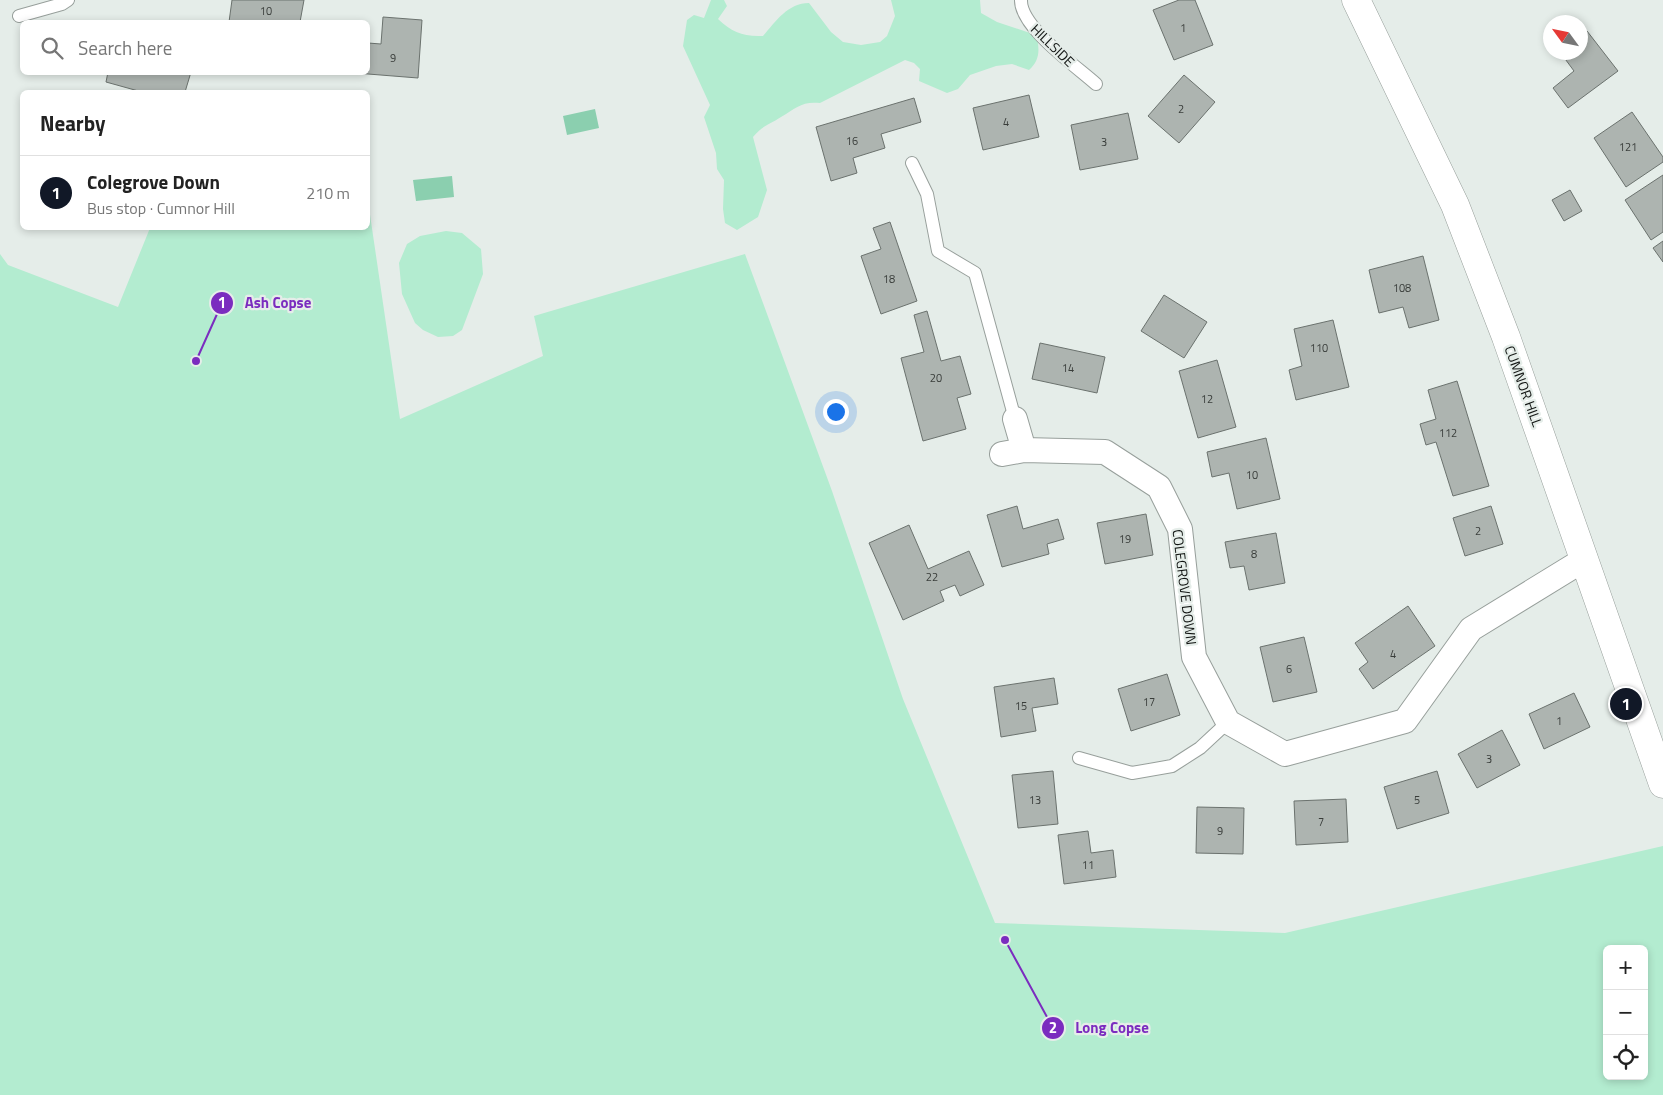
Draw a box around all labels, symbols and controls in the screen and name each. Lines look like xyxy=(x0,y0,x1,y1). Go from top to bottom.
house number: 10 xyxy=(260,3,272,19)
north arrow xyxy=(1543,15,1588,60)
street label: HILLSIDE xyxy=(1026,19,1080,72)
search box xyxy=(20,20,370,75)
house number: 1 xyxy=(1180,20,1186,36)
text: Search here xyxy=(78,33,172,62)
icon: search xyxy=(38,34,66,62)
house number: 9 xyxy=(390,50,396,66)
house number: 2 xyxy=(1178,101,1184,117)
text: Nearby xyxy=(40,107,105,139)
house number: 4 xyxy=(1003,114,1009,130)
house number: 16 xyxy=(846,133,858,149)
house number: 3 xyxy=(1101,134,1107,150)
house number: 121 xyxy=(1619,139,1637,155)
text: Colegrove Down xyxy=(87,167,220,196)
text: 1 xyxy=(52,181,60,205)
text: 210 m xyxy=(306,181,350,205)
text: Bus stop · Cumnor Hill xyxy=(87,196,235,220)
house number: 18 xyxy=(883,271,895,287)
house number: 108 xyxy=(1393,280,1411,296)
callout: Ash Copse xyxy=(209,288,321,318)
text: 1 xyxy=(218,291,226,314)
text: Ash Copse xyxy=(245,291,312,314)
house number: 110 xyxy=(1310,340,1328,356)
street label: CUMNOR HILL xyxy=(1500,342,1549,430)
house number: 14 xyxy=(1062,360,1074,376)
house number: 20 xyxy=(930,370,942,386)
house number: 12 xyxy=(1201,391,1213,407)
your location xyxy=(823,399,849,425)
house number: 112 xyxy=(1439,425,1457,441)
house number: 10 xyxy=(1246,467,1258,483)
house number: 2 xyxy=(1475,523,1481,539)
street label: COLEGROVE DOWN xyxy=(1167,528,1203,646)
house number: 19 xyxy=(1119,531,1131,547)
house number: 8 xyxy=(1251,546,1257,562)
house number: 22 xyxy=(926,569,938,585)
house number: 4 xyxy=(1390,646,1396,662)
house number: 6 xyxy=(1286,661,1292,677)
pin: 1 xyxy=(1610,685,1642,723)
house number: 17 xyxy=(1143,694,1155,710)
house number: 15 xyxy=(1015,698,1027,714)
house number: 1 xyxy=(1556,713,1562,729)
house number: 3 xyxy=(1486,751,1492,767)
house number: 13 xyxy=(1029,792,1041,808)
house number: 5 xyxy=(1414,792,1420,808)
house number: 7 xyxy=(1318,814,1324,830)
house number: 9 xyxy=(1217,823,1223,839)
house number: 11 xyxy=(1082,857,1094,873)
map controls xyxy=(1603,945,1648,1080)
button: + xyxy=(1603,945,1648,990)
button: − xyxy=(1603,990,1648,1035)
callout: Long Copse xyxy=(1040,1013,1159,1043)
text: 2 xyxy=(1049,1016,1057,1039)
text: Long Copse xyxy=(1075,1016,1149,1039)
button: locate xyxy=(1603,1035,1648,1080)

